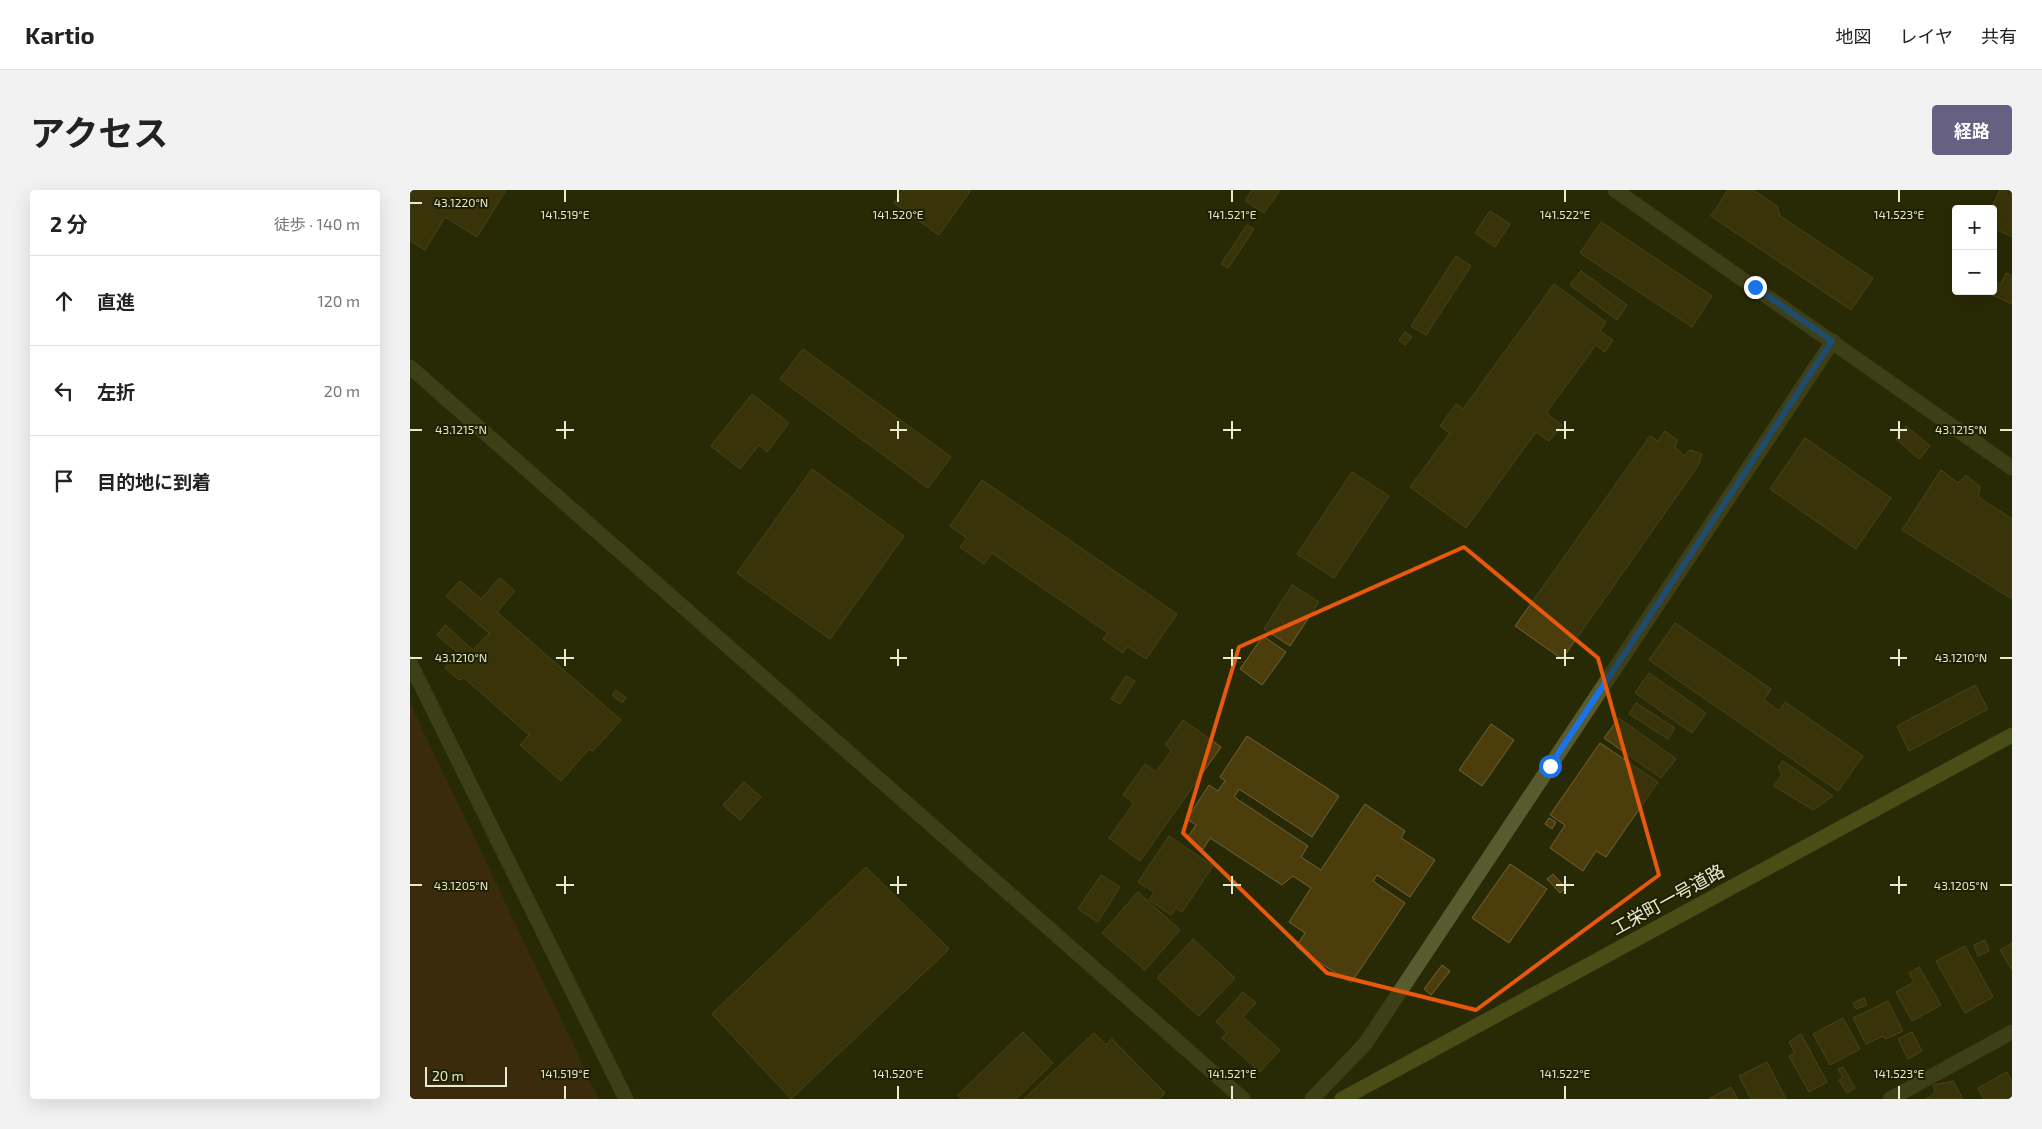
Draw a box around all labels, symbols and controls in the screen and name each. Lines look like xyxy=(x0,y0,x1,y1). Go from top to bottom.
text: Kartio xyxy=(25,20,95,49)
text: 地図 xyxy=(1836,25,1872,47)
text: レイヤ xyxy=(1900,25,1953,47)
text: 共有 xyxy=(1981,25,2017,47)
button: 経路 xyxy=(1932,105,2012,155)
text: アクセス xyxy=(30,111,168,153)
text: 43.1220°N xyxy=(434,195,488,209)
map controls xyxy=(1952,205,1997,295)
button: + xyxy=(1952,205,1997,250)
text: 141.519°E xyxy=(541,207,590,221)
text: 141.520°E xyxy=(872,207,924,221)
text: 141.521°E xyxy=(1208,207,1257,221)
text: 141.522°E xyxy=(1540,207,1591,221)
text: 141.523°E xyxy=(1874,207,1925,221)
text: 2 分 xyxy=(50,211,88,236)
text: 徒歩 · 140 m xyxy=(274,214,360,233)
button: − xyxy=(1952,250,1997,295)
route end xyxy=(1744,276,1767,299)
icon: ahead xyxy=(50,287,78,315)
text: 直進 xyxy=(97,290,135,313)
text: 120 m xyxy=(317,291,360,310)
icon: left xyxy=(50,377,78,405)
text: 左折 xyxy=(97,380,135,403)
text: 20 m xyxy=(324,381,360,400)
text: 43.1215°N xyxy=(435,422,487,436)
text: 43.1215°N xyxy=(1935,422,1987,436)
icon: arrive xyxy=(50,467,78,495)
text: 目的地に到着 xyxy=(97,470,211,493)
text: 43.1210°N xyxy=(435,650,487,664)
text: 43.1210°N xyxy=(1935,650,1987,664)
route start xyxy=(1539,755,1562,778)
street label: 工栄町一号道路 xyxy=(1607,859,1728,939)
text: 43.1205°N xyxy=(434,878,488,892)
text: 43.1205°N xyxy=(1934,878,1988,892)
scale bar xyxy=(425,1064,508,1087)
text: 141.519°E xyxy=(541,1066,590,1080)
text: 141.520°E xyxy=(872,1066,924,1080)
text: 141.521°E xyxy=(1208,1066,1257,1080)
text: 141.522°E xyxy=(1540,1066,1591,1080)
text: 141.523°E xyxy=(1874,1066,1925,1080)
text: 20 m xyxy=(432,1067,464,1084)

